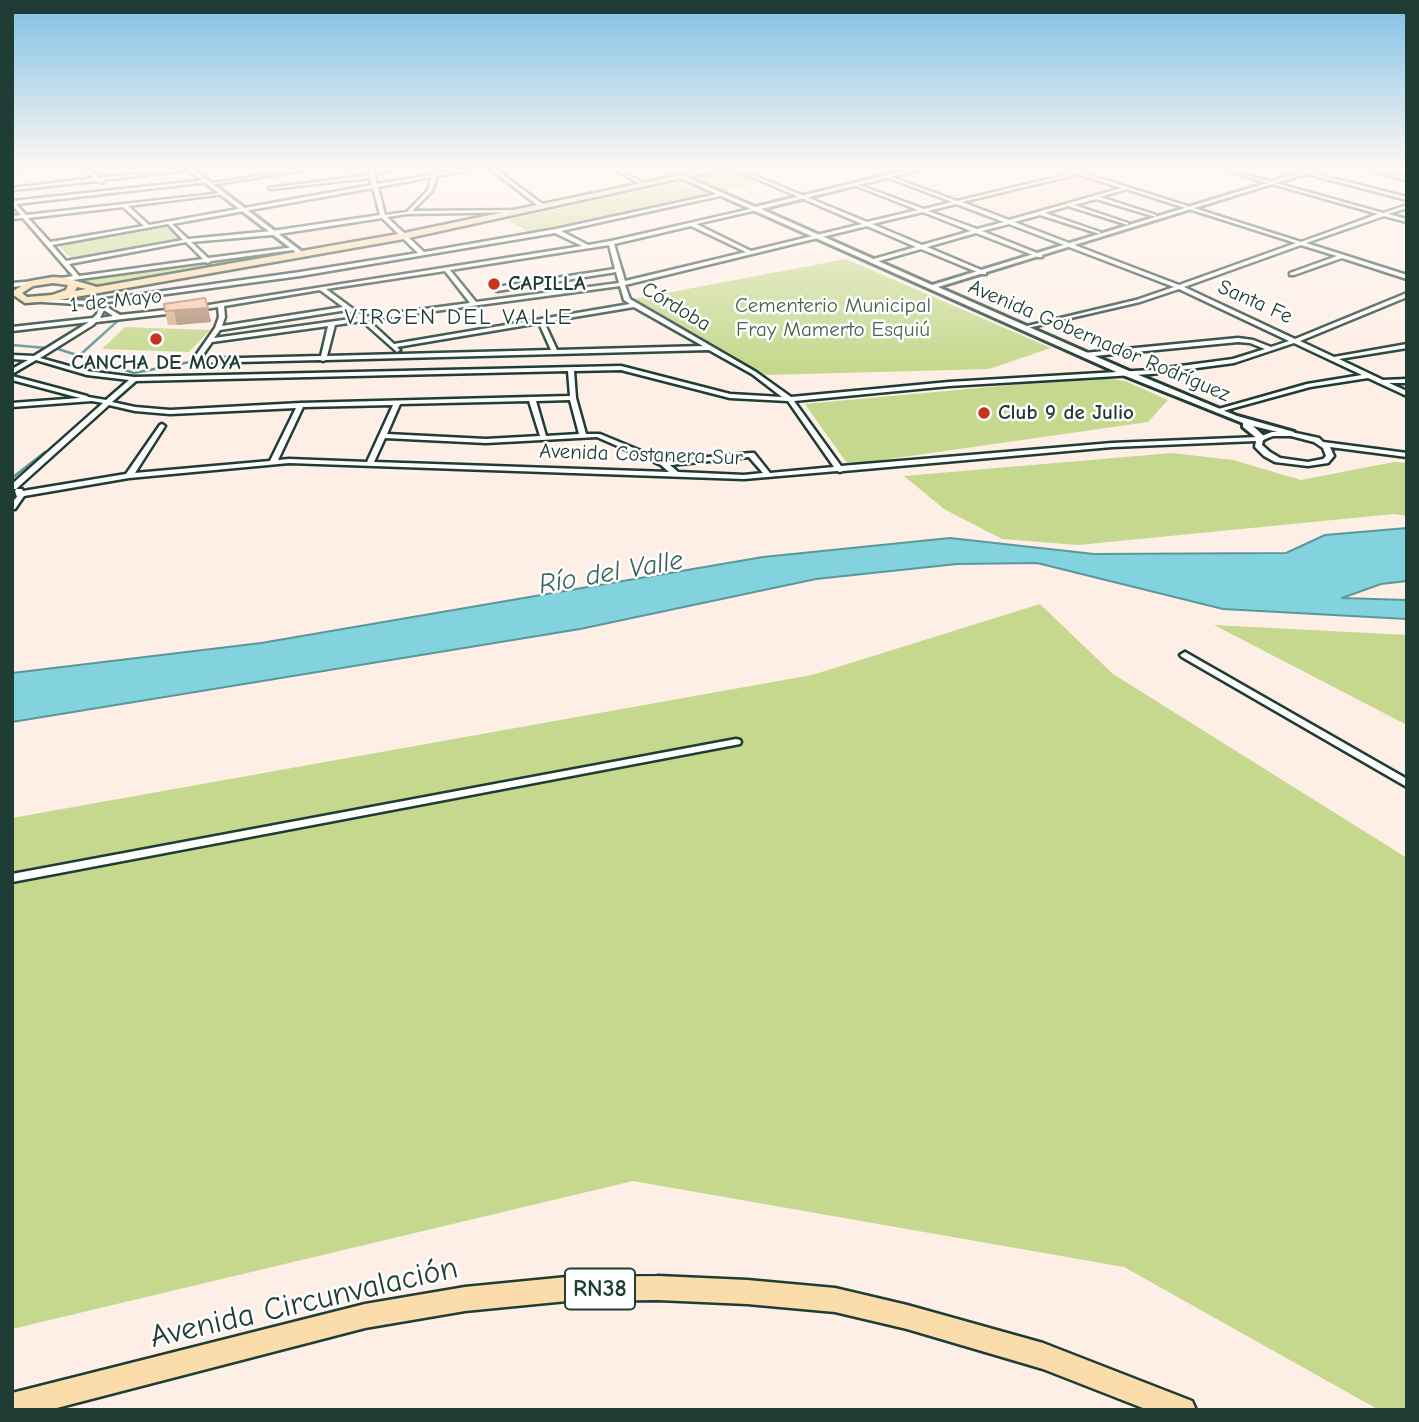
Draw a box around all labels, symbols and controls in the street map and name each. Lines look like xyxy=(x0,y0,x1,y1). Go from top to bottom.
place label: CAPILLA xyxy=(508,271,585,297)
street label: Avenida Gobernador Rodríguez xyxy=(964,274,1234,408)
street label: Santa Fe xyxy=(1214,274,1296,330)
marker: CAPILLA xyxy=(486,276,502,292)
street label: Córdoba xyxy=(637,277,715,337)
street label: 1 de Mayo xyxy=(69,284,163,318)
park label: Cementerio Municipal Fray Mamerto Esquiú xyxy=(735,293,931,343)
district label: VIRGEN DEL VALLE xyxy=(347,303,571,331)
marker: CANCHA DE MOYA xyxy=(148,331,164,347)
place label: CANCHA DE MOYA xyxy=(71,350,241,376)
place label: Club 9 de Julio xyxy=(998,400,1134,426)
marker: Club 9 de Julio xyxy=(976,405,992,421)
street label: Avenida Costanera Sur xyxy=(539,439,743,471)
water label: Río del Valle xyxy=(536,544,686,602)
street label: Avenida Circunvalación xyxy=(146,1249,462,1357)
road number: RN38 xyxy=(565,1268,635,1310)

